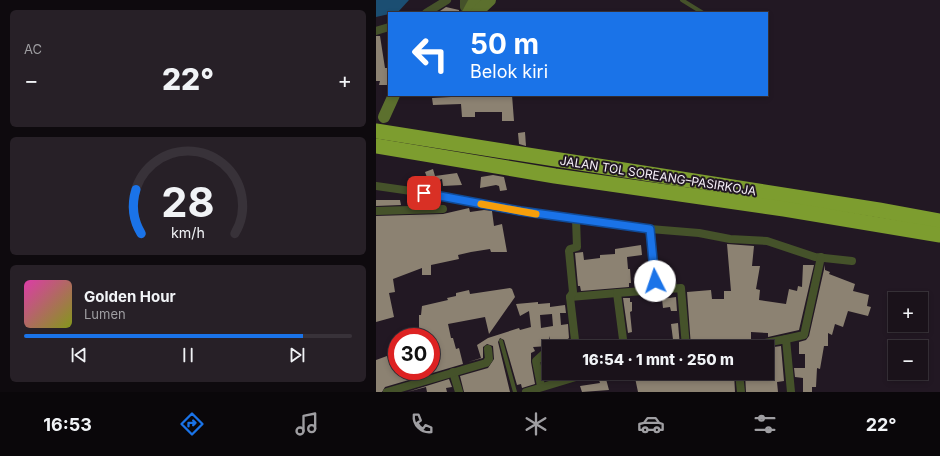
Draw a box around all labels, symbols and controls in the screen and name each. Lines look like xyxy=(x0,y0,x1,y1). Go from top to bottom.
text: 50 m xyxy=(470,27,539,61)
icon: left xyxy=(404,28,456,80)
text: AC xyxy=(24,41,42,57)
text: 22° xyxy=(162,61,214,97)
text: Belok kiri xyxy=(470,61,548,82)
text: − xyxy=(24,67,39,93)
text: + xyxy=(337,67,352,93)
street label: JALAN TOL SOREANG–PASIRKOJA xyxy=(559,153,757,198)
pin xyxy=(407,176,441,210)
text: 28 xyxy=(161,177,215,227)
icon: arrive xyxy=(413,182,435,204)
text: km/h xyxy=(171,224,205,241)
position arrow xyxy=(634,260,676,302)
text: Golden Hour xyxy=(84,287,176,306)
map controls xyxy=(888,292,928,380)
button: + xyxy=(888,292,928,332)
text: Lumen xyxy=(84,306,126,322)
speed limit sign: 30 xyxy=(388,328,440,380)
button: − xyxy=(888,340,928,380)
icon: previous xyxy=(68,344,90,366)
icon: pause xyxy=(177,344,199,366)
icon: next xyxy=(286,344,308,366)
text: 16:54 · 1 mnt · 250 m xyxy=(582,350,734,369)
icon: directions xyxy=(178,410,206,438)
icon: music xyxy=(293,410,321,438)
icon: phone xyxy=(408,410,436,438)
icon: climate xyxy=(522,410,550,438)
icon: car xyxy=(637,410,665,438)
icon: filters xyxy=(751,410,779,438)
text: 16:53 xyxy=(43,414,92,435)
text: 22° xyxy=(866,414,897,435)

